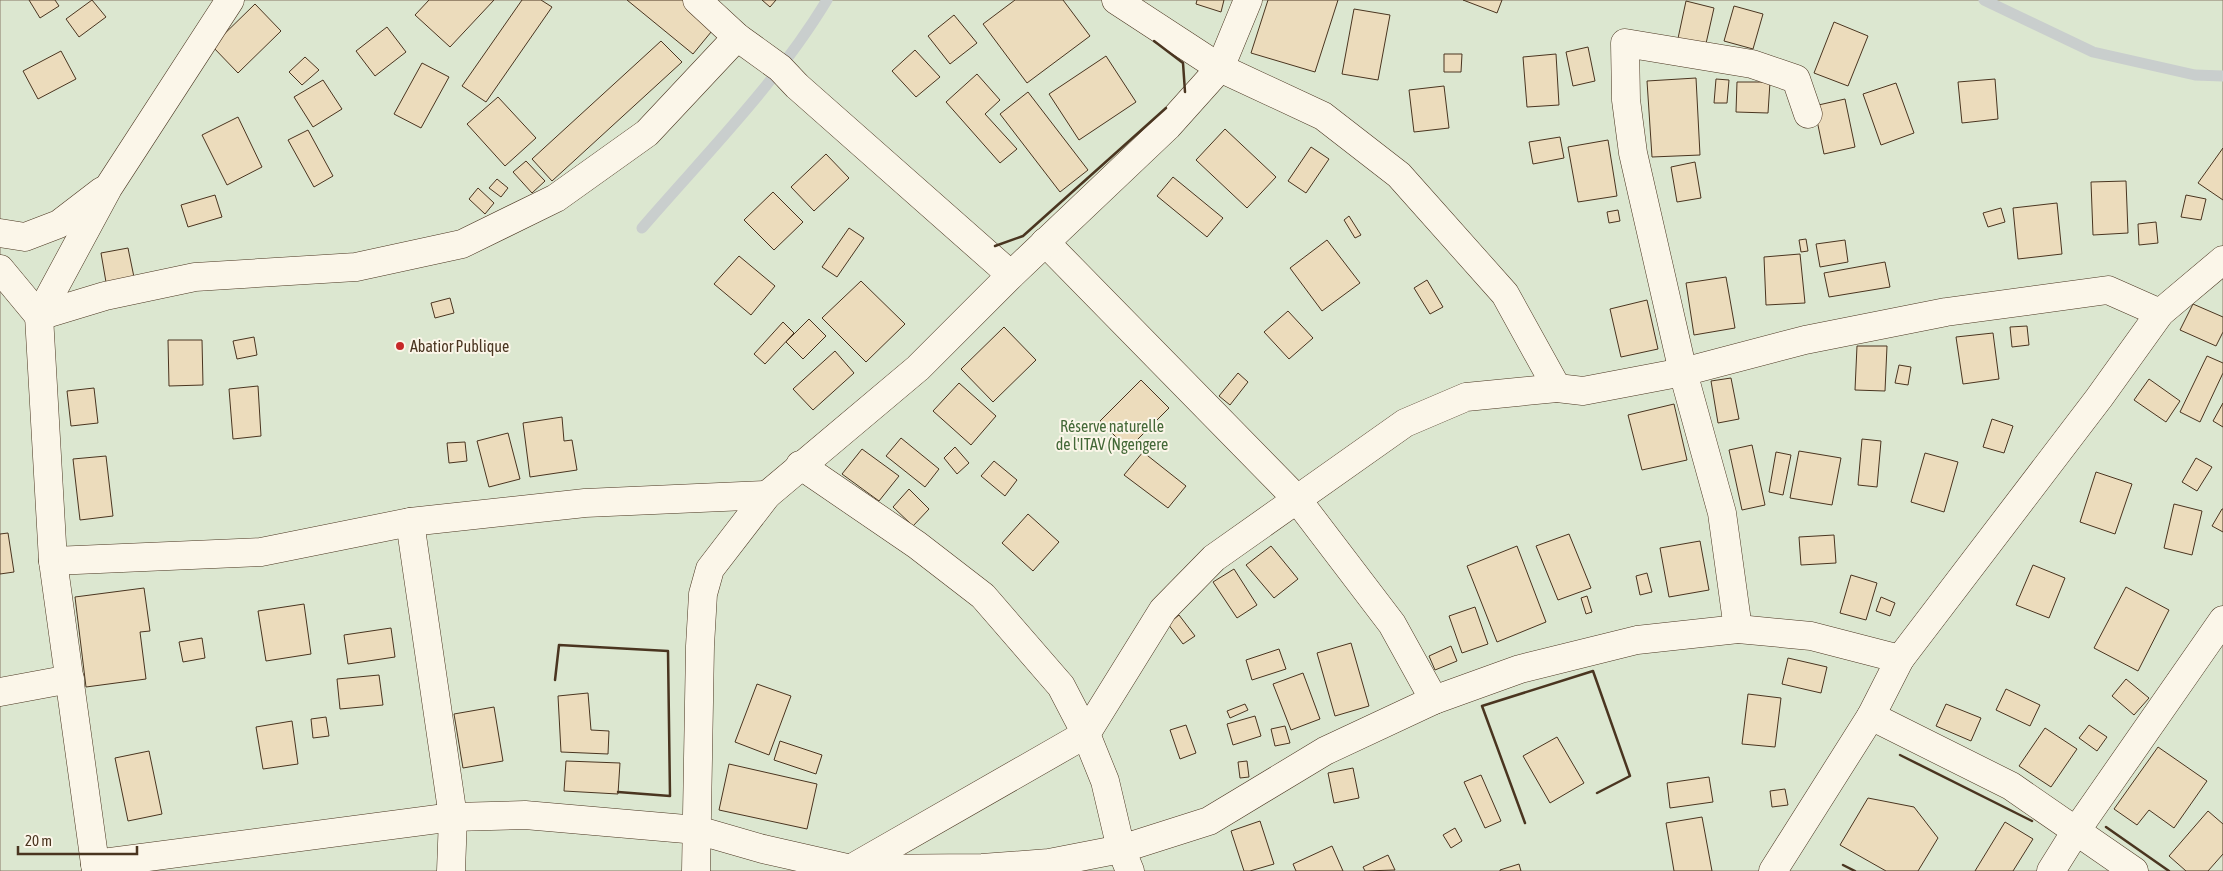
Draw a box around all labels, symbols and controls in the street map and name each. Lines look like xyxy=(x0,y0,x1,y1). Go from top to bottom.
place label: Abatior Publique xyxy=(410,337,509,356)
marker: Abatior Publique xyxy=(394,340,406,352)
park label: Réserve naturelle de l'ITAV (Ngengere xyxy=(1056,417,1168,454)
scale bar xyxy=(18,824,136,856)
text: 20 m xyxy=(25,832,52,849)

